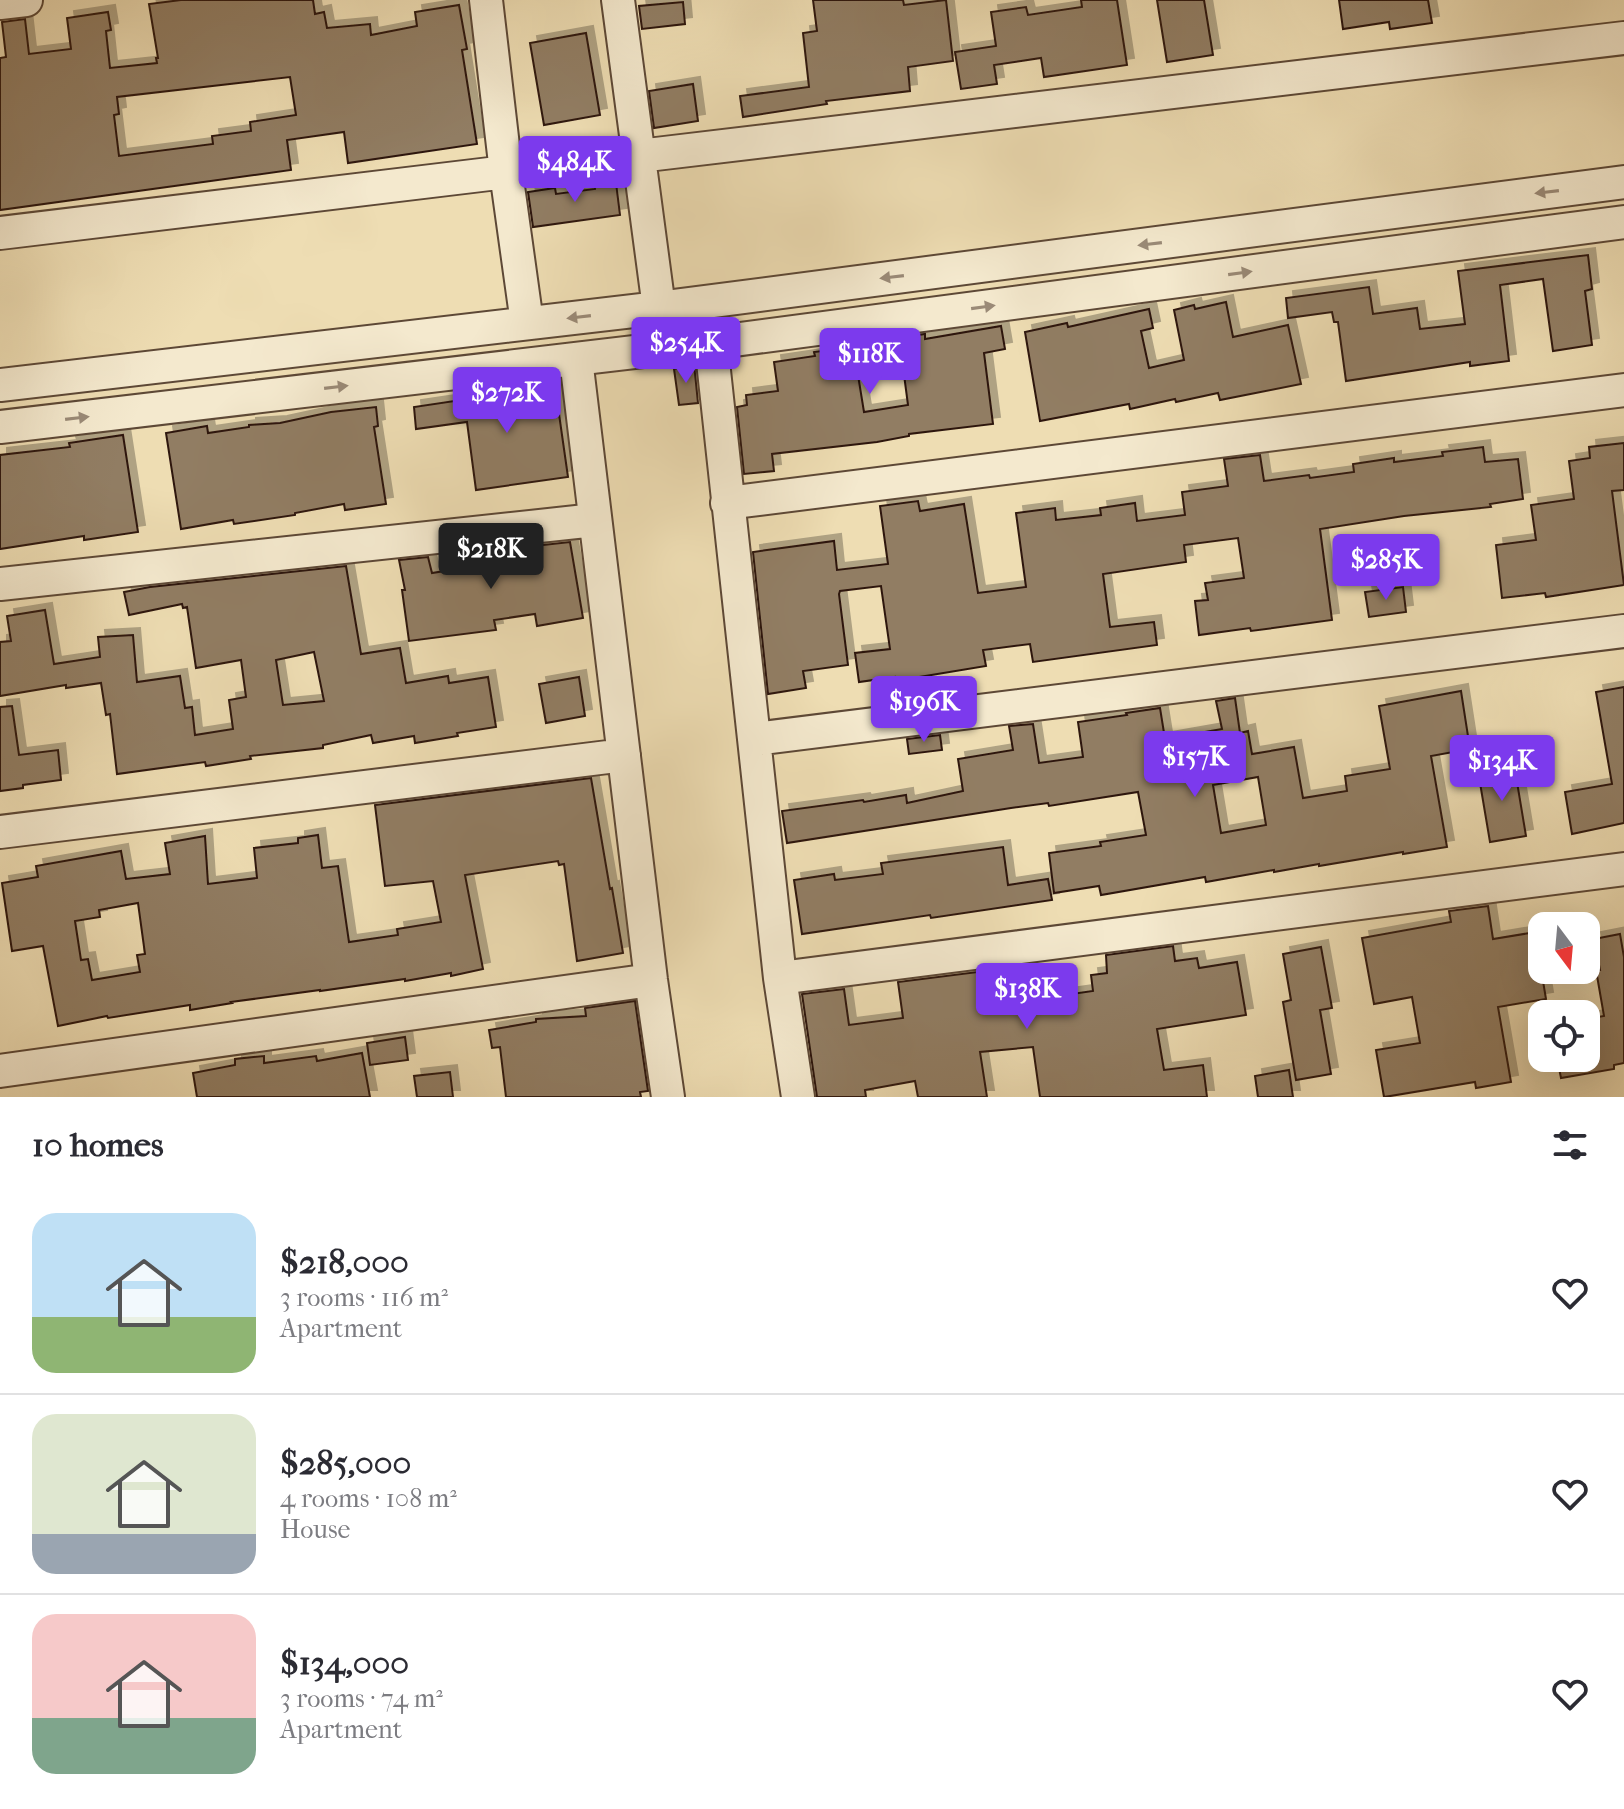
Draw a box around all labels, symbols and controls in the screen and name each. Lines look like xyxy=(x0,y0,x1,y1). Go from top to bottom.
pin: $484K xyxy=(519,136,631,204)
text: $484K xyxy=(537,146,613,177)
one-way arrow xyxy=(1534,186,1559,199)
one-way arrow xyxy=(1137,238,1162,251)
one-way arrow xyxy=(1228,266,1253,279)
one-way arrow xyxy=(879,271,904,284)
one-way arrow xyxy=(971,300,996,313)
one-way arrow xyxy=(566,310,591,323)
pin: $254K xyxy=(630,317,742,385)
text: $254K xyxy=(649,327,723,358)
pin: $118K xyxy=(814,328,926,396)
text: $118K xyxy=(838,338,902,369)
pin: $272K xyxy=(451,367,563,435)
text: $272K xyxy=(471,377,543,408)
one-way arrow xyxy=(324,381,349,394)
one-way arrow xyxy=(65,411,90,424)
pin: $218K xyxy=(435,523,547,591)
text: $218K xyxy=(457,533,525,564)
pin: $285K xyxy=(1330,534,1442,602)
text: $285K xyxy=(1351,544,1421,575)
pin: $196K xyxy=(868,676,980,744)
text: $196K xyxy=(889,686,959,717)
pin: $157K xyxy=(1139,731,1251,799)
pin: $134K xyxy=(1446,735,1558,803)
text: $157K xyxy=(1162,741,1228,772)
text: $134K xyxy=(1468,745,1536,776)
north arrow xyxy=(1528,912,1600,984)
map controls xyxy=(1528,912,1600,1072)
pin: $138K xyxy=(971,963,1083,1031)
text: $138K xyxy=(994,973,1060,1004)
button: locate xyxy=(1528,1000,1600,1072)
icon: filters xyxy=(1548,1123,1592,1167)
text: 10 homes xyxy=(32,1125,163,1165)
text: $218,000 xyxy=(280,1242,409,1282)
icon: home xyxy=(96,1245,192,1341)
icon: heart xyxy=(1548,1271,1592,1315)
text: 3 rooms · 116 m² xyxy=(280,1282,448,1313)
text: Apartment xyxy=(280,1313,402,1344)
text: $285,000 xyxy=(280,1443,411,1483)
icon: home xyxy=(96,1446,192,1542)
icon: heart xyxy=(1548,1472,1592,1516)
text: 4 rooms · 108 m² xyxy=(280,1483,457,1514)
text: House xyxy=(280,1514,350,1545)
text: $134,000 xyxy=(280,1643,409,1683)
icon: home xyxy=(96,1646,192,1742)
icon: heart xyxy=(1548,1672,1592,1716)
text: 3 rooms · 74 m² xyxy=(280,1683,443,1714)
text: Apartment xyxy=(280,1714,402,1745)

